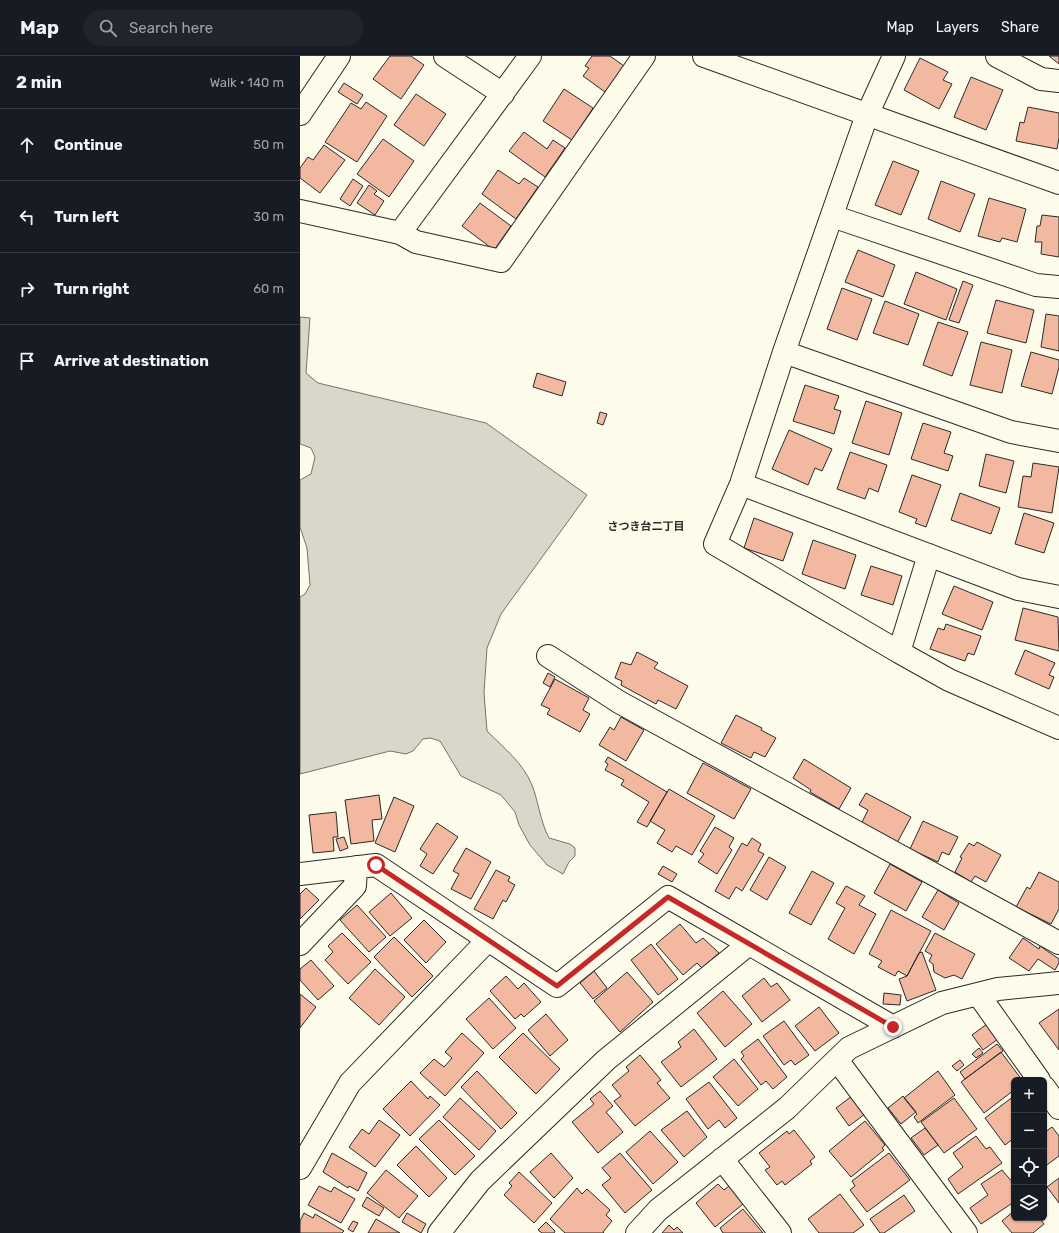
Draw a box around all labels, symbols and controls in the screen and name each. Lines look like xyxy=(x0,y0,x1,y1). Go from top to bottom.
search box xyxy=(83,10,363,46)
text: Map xyxy=(20,16,59,39)
icon: search xyxy=(97,17,119,39)
text: Search here xyxy=(129,19,213,37)
text: Map xyxy=(887,19,914,36)
text: Layers xyxy=(936,19,979,36)
text: Share xyxy=(1001,19,1039,36)
text: 2 min xyxy=(16,72,62,92)
text: Walk · 140 m xyxy=(210,75,284,90)
icon: ahead xyxy=(16,134,38,156)
text: Continue xyxy=(54,136,123,154)
text: 50 m xyxy=(253,137,284,152)
icon: left xyxy=(16,206,38,228)
text: Turn left xyxy=(54,208,119,226)
text: 30 m xyxy=(253,209,284,224)
icon: right xyxy=(16,278,38,300)
text: Turn right xyxy=(54,280,129,298)
text: 60 m xyxy=(253,281,284,296)
icon: arrive xyxy=(16,350,38,372)
text: Arrive at destination xyxy=(54,352,209,370)
district label: さつき台二丁目 xyxy=(608,520,685,533)
route start xyxy=(367,856,385,874)
route end xyxy=(884,1018,902,1036)
map controls xyxy=(1011,1077,1047,1221)
button: + xyxy=(1011,1077,1047,1113)
button: − xyxy=(1011,1113,1047,1149)
button: locate xyxy=(1011,1149,1047,1185)
button: layers xyxy=(1011,1185,1047,1221)

